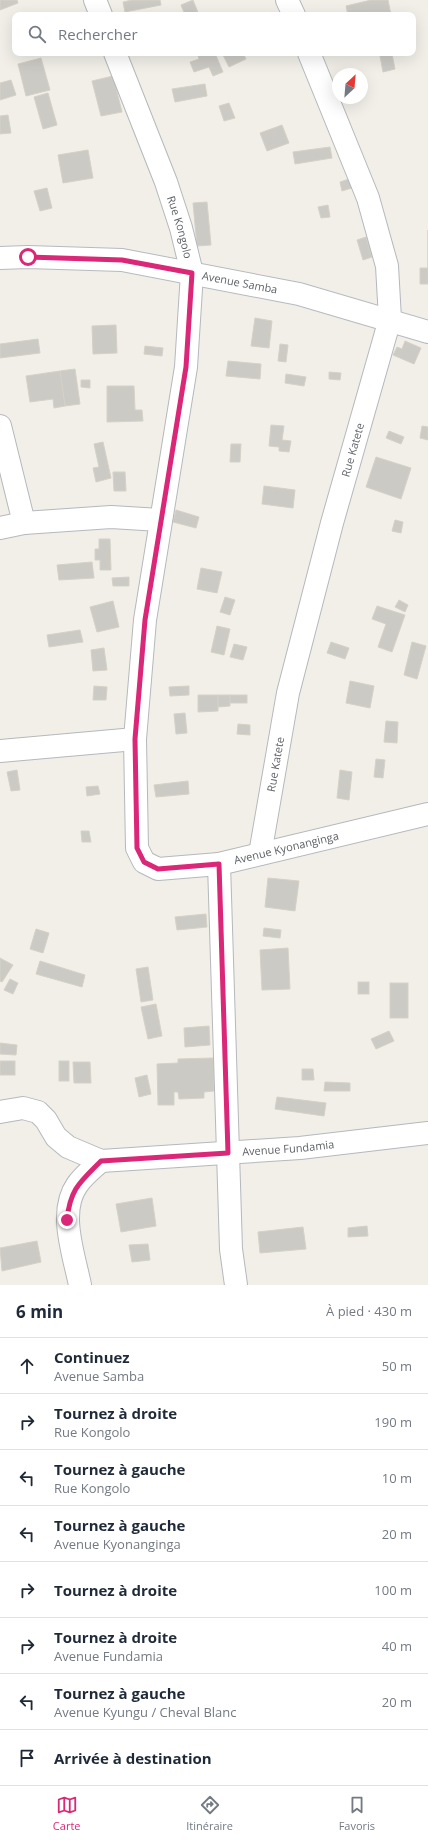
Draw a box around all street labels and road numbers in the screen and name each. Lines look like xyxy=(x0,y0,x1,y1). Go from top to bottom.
street label: Rue Kongolo xyxy=(164,194,196,260)
street label: Avenue Samba xyxy=(201,268,279,297)
street label: Rue Katete xyxy=(337,421,367,479)
street label: Rue Katete xyxy=(263,736,287,793)
street label: Avenue Kyonanginga xyxy=(232,828,340,867)
street label: Avenue Fundamia xyxy=(242,1136,335,1159)

